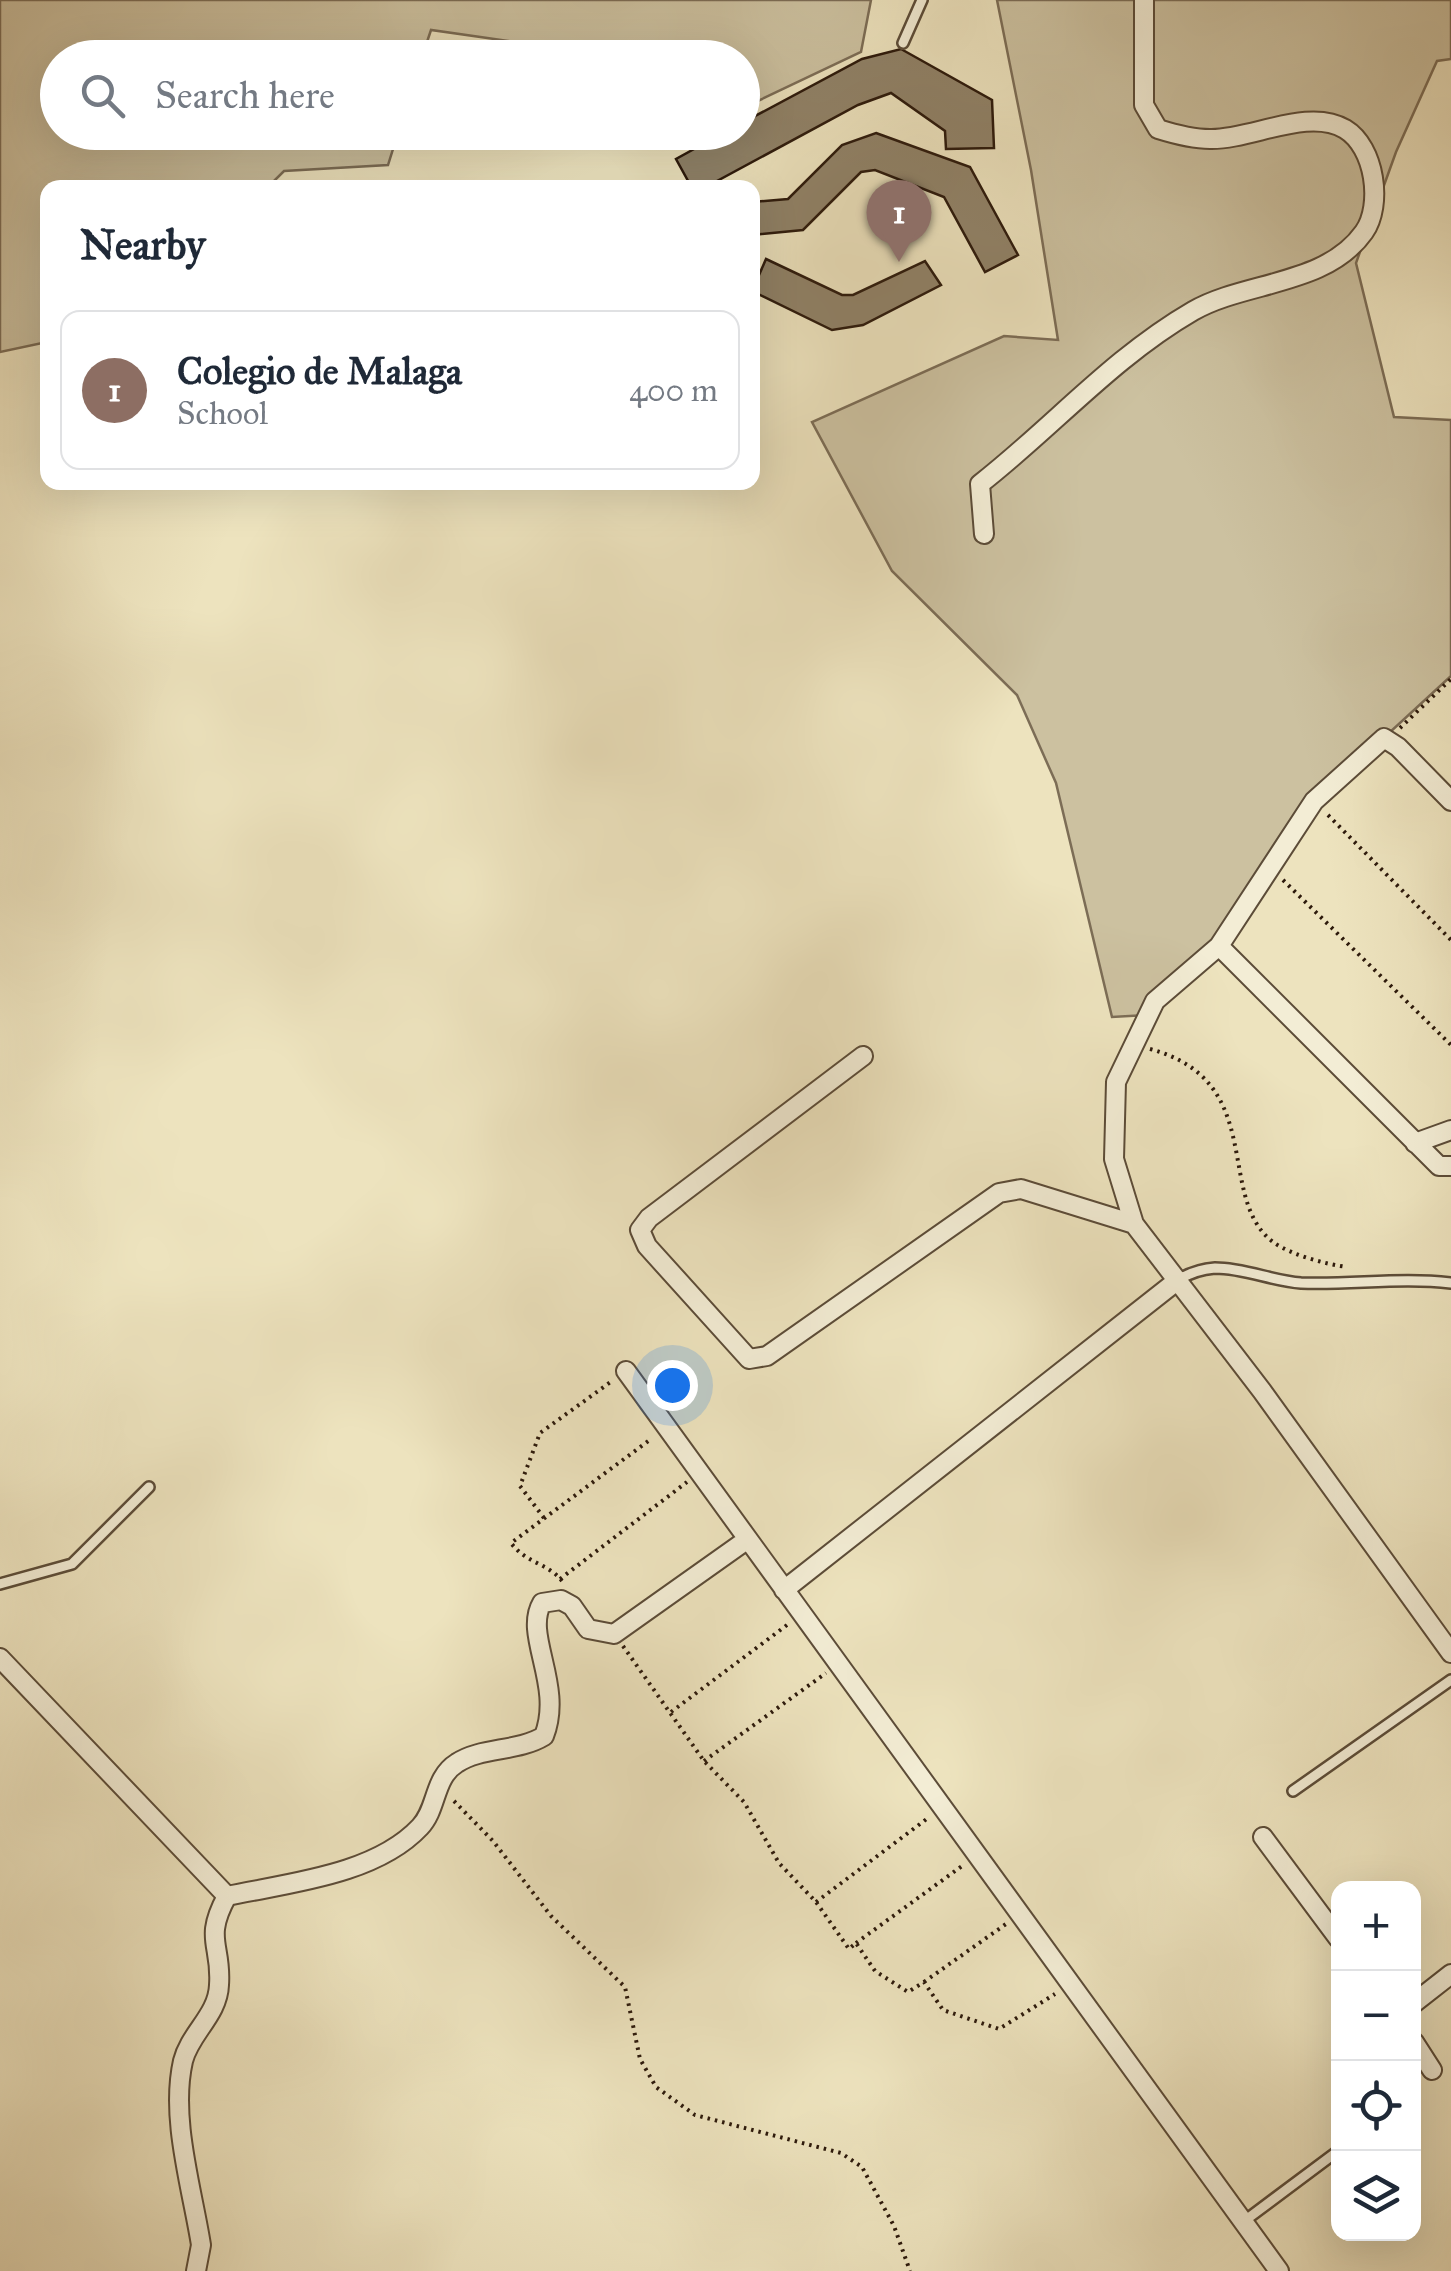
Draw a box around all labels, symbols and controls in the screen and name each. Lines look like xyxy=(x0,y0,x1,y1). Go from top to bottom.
search box xyxy=(40,40,760,150)
icon: search xyxy=(75,68,130,123)
text: Search here xyxy=(155,72,335,118)
pin: 1 xyxy=(866,180,932,262)
text: Nearby xyxy=(80,219,205,271)
text: Colegio de Malaga xyxy=(177,348,462,394)
text: 1 xyxy=(108,371,121,410)
text: 400 m xyxy=(629,371,718,410)
text: School xyxy=(177,394,268,433)
your location xyxy=(647,1360,698,1411)
map controls xyxy=(1331,1881,1421,2241)
button: + xyxy=(1331,1881,1421,1971)
button: − xyxy=(1331,1971,1421,2061)
button: locate xyxy=(1331,2061,1421,2151)
button: layers xyxy=(1331,2151,1421,2241)

